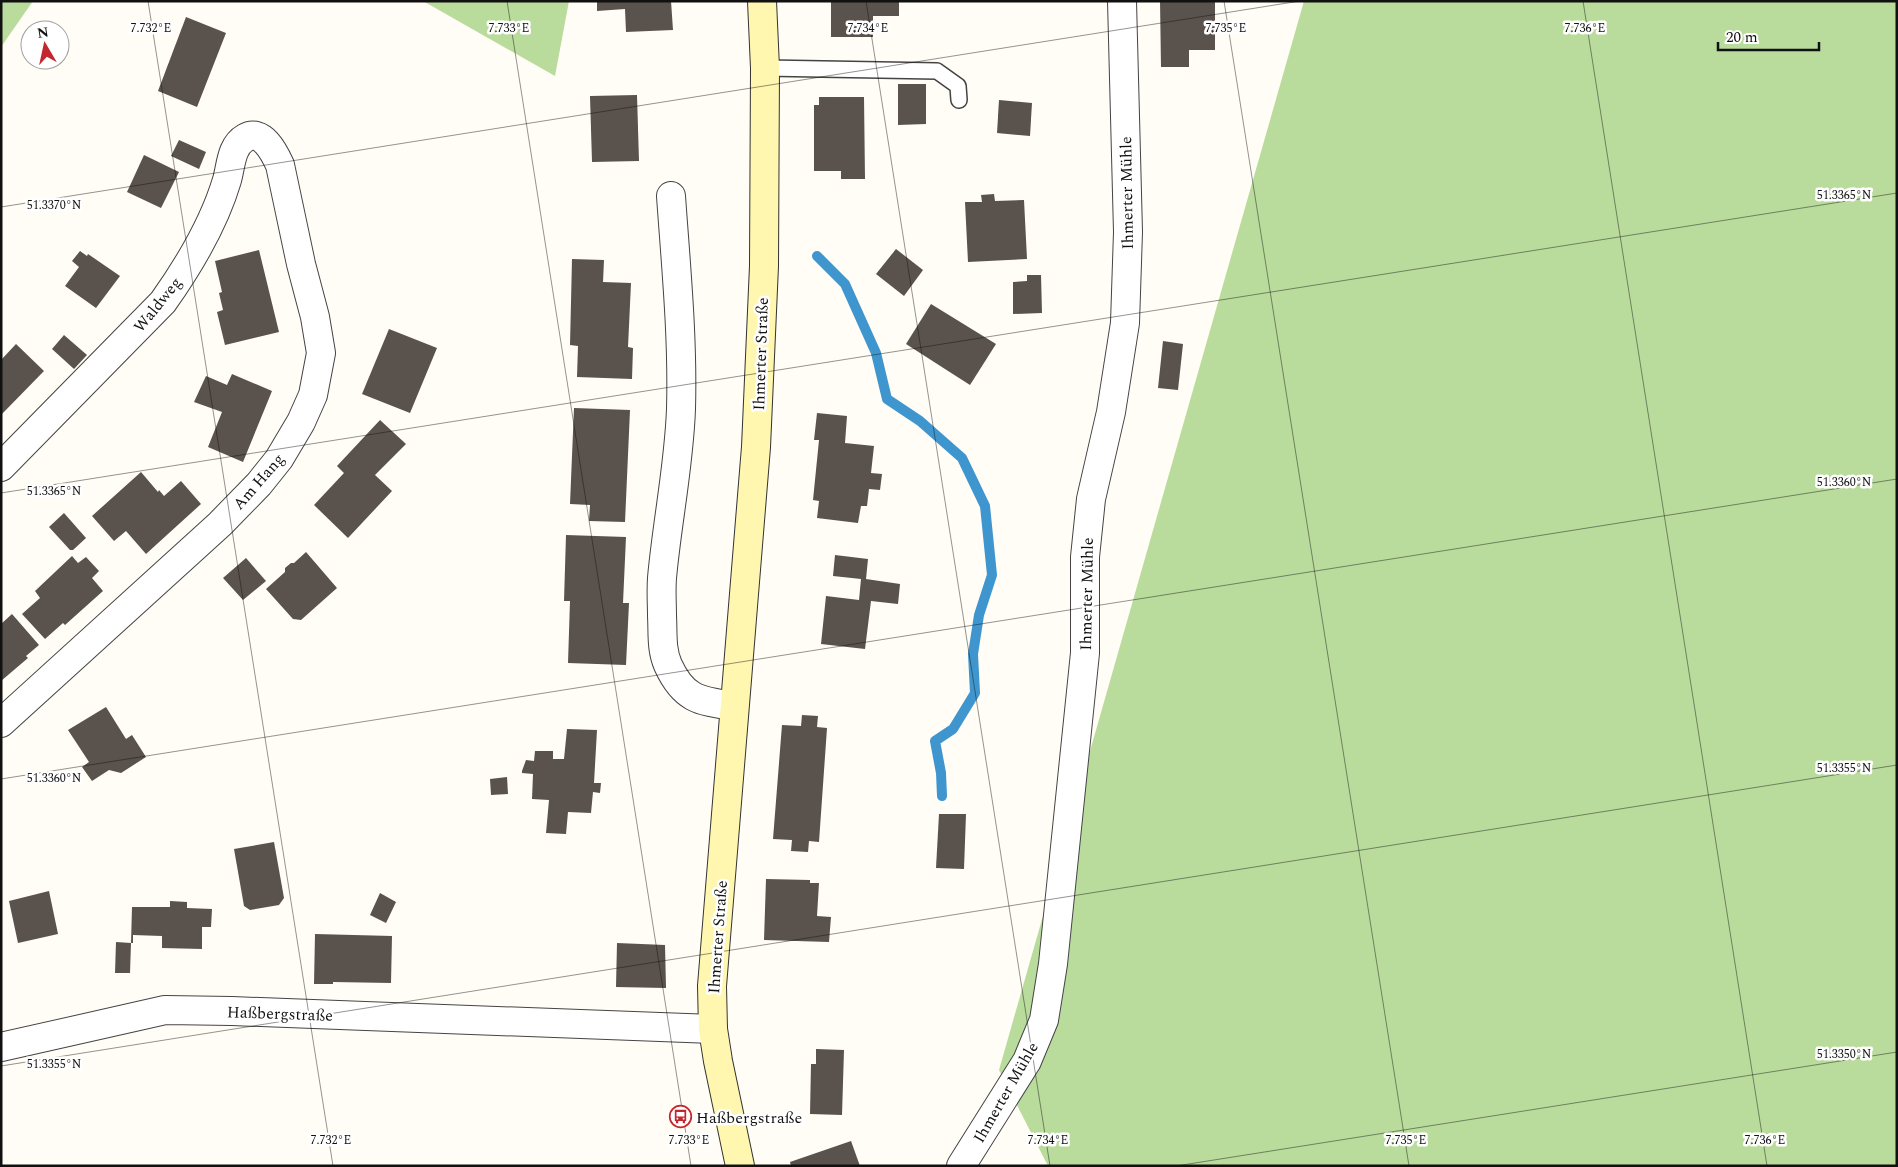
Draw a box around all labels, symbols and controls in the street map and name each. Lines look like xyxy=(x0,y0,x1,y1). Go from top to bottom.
text: 7.732°E xyxy=(131,19,171,38)
text: 7.733°E xyxy=(489,19,529,38)
text: 7.734°E xyxy=(848,19,888,38)
text: 7.735°E xyxy=(1206,19,1246,38)
text: 7.736°E xyxy=(1565,19,1605,38)
north arrow xyxy=(20,20,70,70)
scale bar xyxy=(1718,20,1819,52)
text: N xyxy=(36,21,50,44)
text: 20 m xyxy=(1726,26,1758,49)
street label: Ihmerter Mühle xyxy=(1114,136,1140,250)
text: 51.3365°N xyxy=(1817,186,1871,205)
text: 51.3370°N xyxy=(27,196,81,215)
street label: Waldweg xyxy=(128,272,188,338)
street label: Ihmerter Straße xyxy=(747,297,775,411)
street label: Am Hang xyxy=(227,448,290,515)
text: 51.3360°N xyxy=(1817,473,1871,492)
text: 51.3365°N xyxy=(27,482,81,501)
street label: Ihmerter Mühle xyxy=(1074,537,1100,651)
text: 51.3355°N xyxy=(1817,759,1871,778)
text: 51.3360°N xyxy=(27,769,81,788)
street label: Ihmerter Straße xyxy=(702,880,734,994)
street label: Haßbergstraße xyxy=(227,1000,333,1028)
street label: Ihmerter Mühle xyxy=(967,1037,1045,1148)
text: 51.3350°N xyxy=(1817,1045,1871,1064)
text: 51.3355°N xyxy=(27,1055,81,1074)
bus stop icon: Haßbergstraße xyxy=(668,1105,692,1129)
place label: Haßbergstraße xyxy=(696,1106,802,1130)
text: 7.732°E xyxy=(311,1131,351,1150)
text: 7.733°E xyxy=(669,1131,709,1150)
text: 7.734°E xyxy=(1028,1131,1068,1150)
text: 7.735°E xyxy=(1386,1131,1426,1150)
text: 7.736°E xyxy=(1745,1131,1785,1150)

